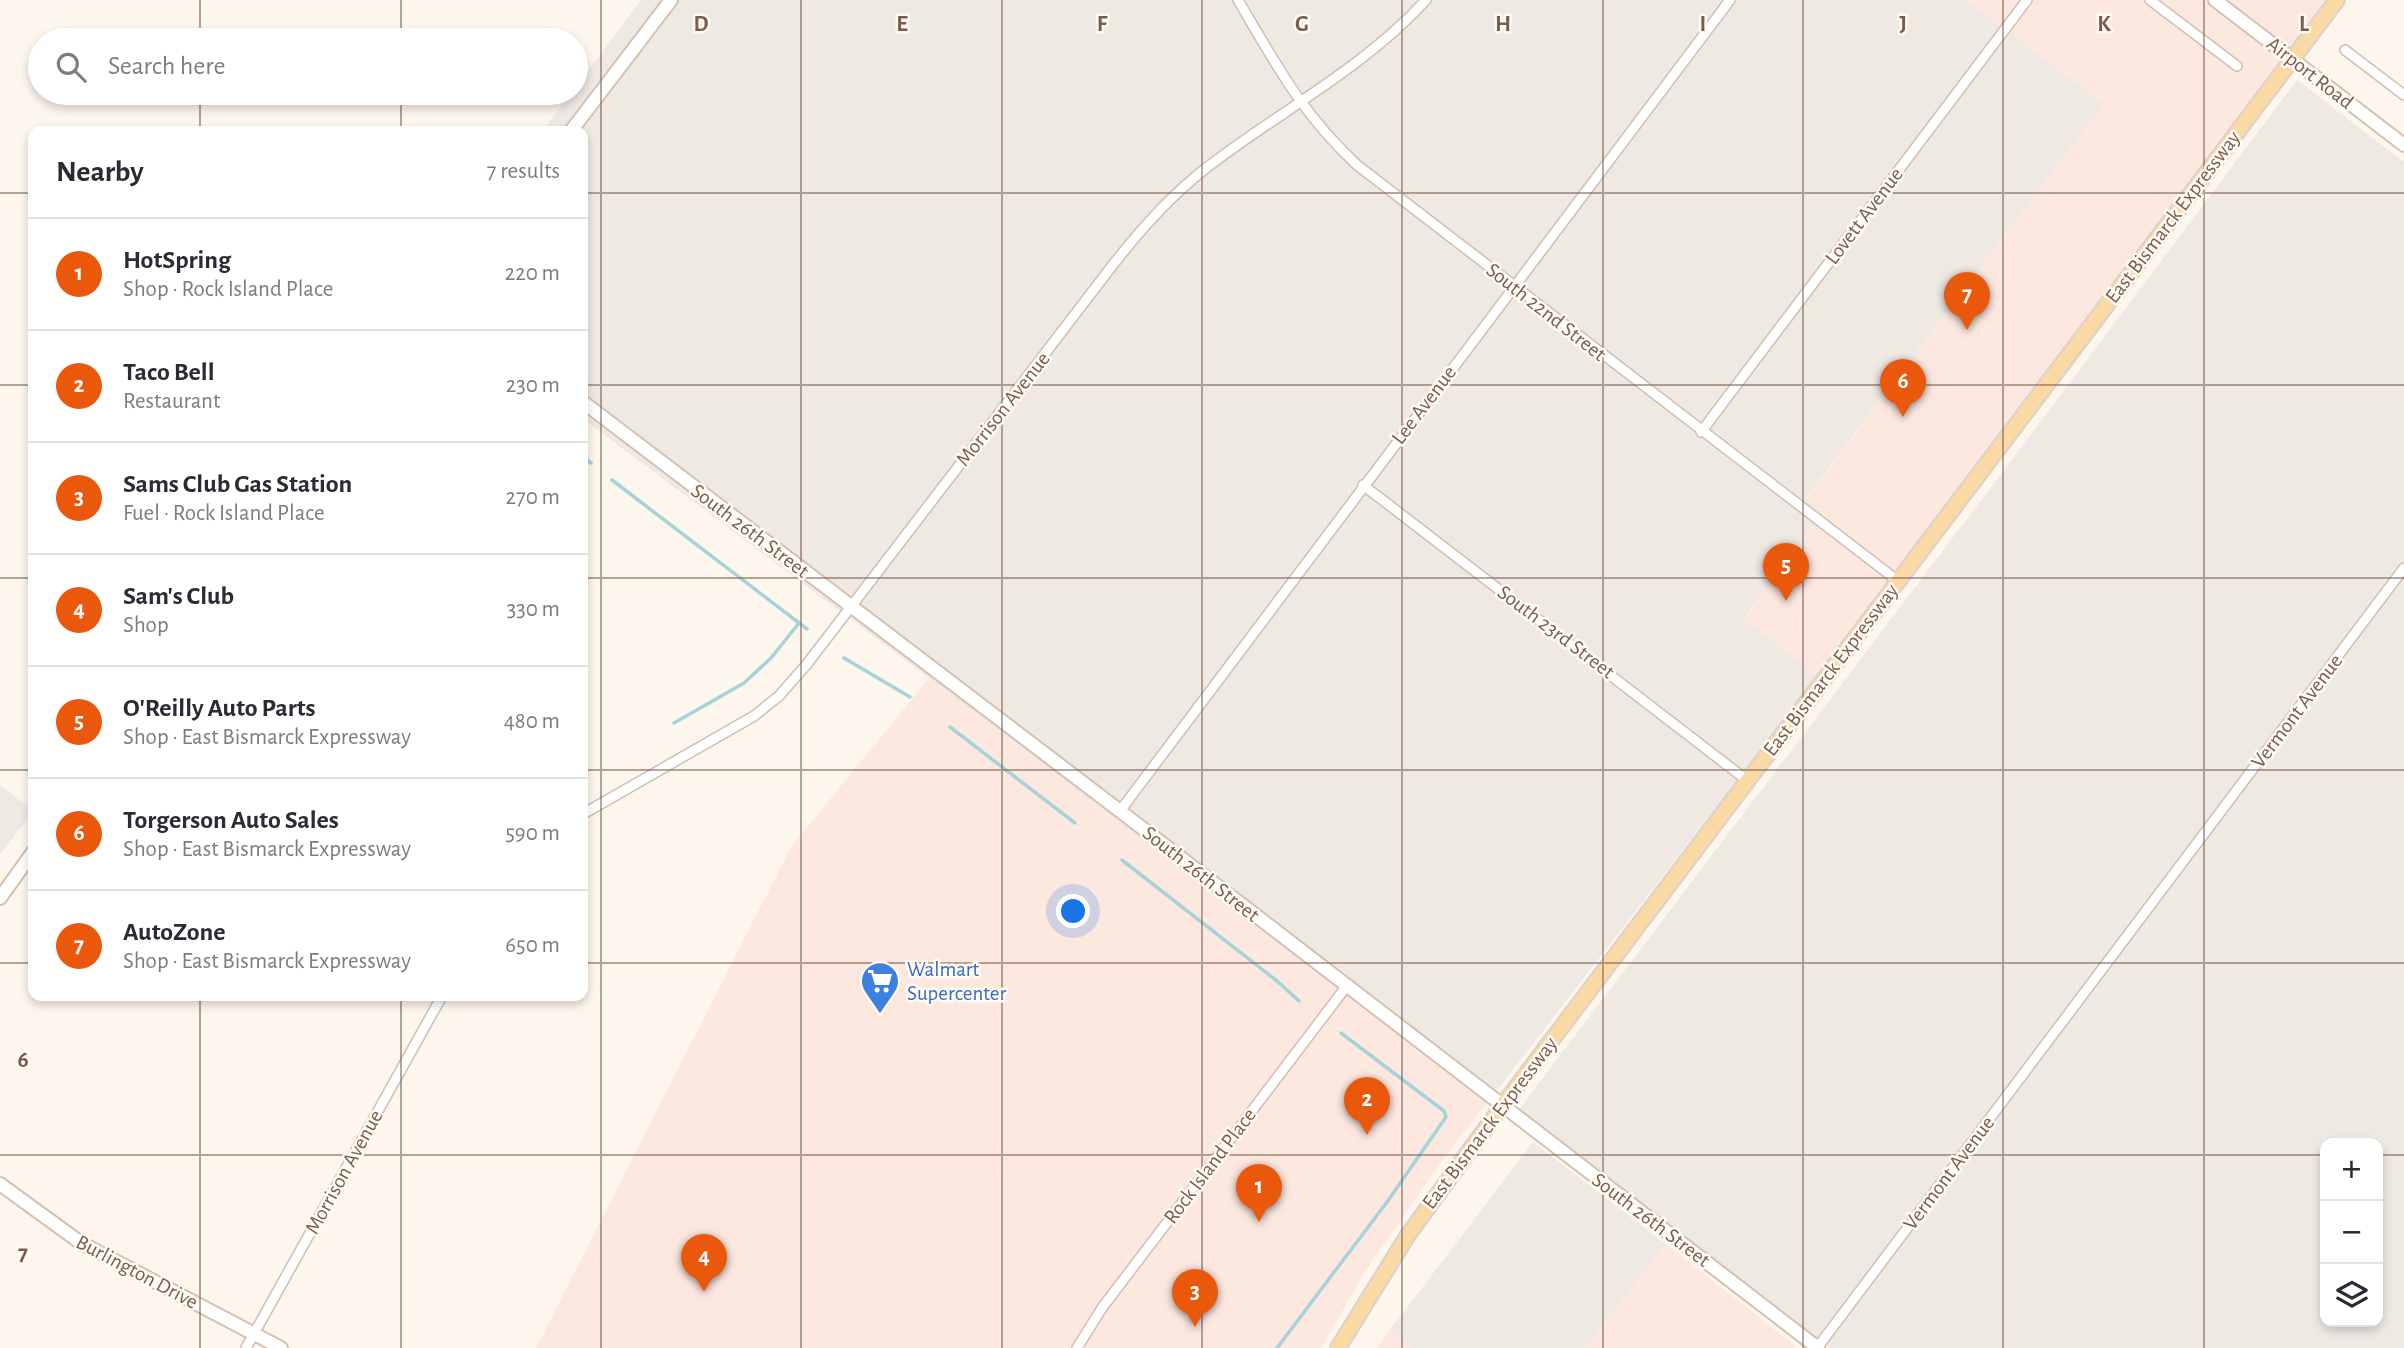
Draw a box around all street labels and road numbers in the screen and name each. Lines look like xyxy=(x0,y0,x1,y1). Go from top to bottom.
street label: Airport Road xyxy=(2263,33,2357,113)
street label: East Bismarck Expressway xyxy=(2102,127,2244,307)
street label: Lovett Avenue xyxy=(1821,164,1907,268)
street label: South 22nd Street xyxy=(1482,259,1610,365)
street label: Morrison Avenue xyxy=(952,348,1054,470)
street label: Lee Avenue xyxy=(1388,362,1460,448)
street label: South 26th Street xyxy=(687,480,813,582)
street label: East Bismarck Expressway xyxy=(1760,580,1902,760)
street label: South 23rd Street xyxy=(1494,581,1619,683)
street label: Vermont Avenue xyxy=(2248,650,2346,772)
street label: South 26th Street xyxy=(1139,822,1263,926)
street label: East Bismarck Expressway xyxy=(1419,1033,1561,1213)
street label: Rock Island Place xyxy=(1160,1104,1260,1228)
street label: Morrison Avenue xyxy=(301,1106,387,1238)
street label: Vermont Avenue xyxy=(1900,1112,1998,1234)
street label: South 26th Street xyxy=(1588,1169,1714,1271)
street label: Burlington Drive xyxy=(73,1231,201,1313)

